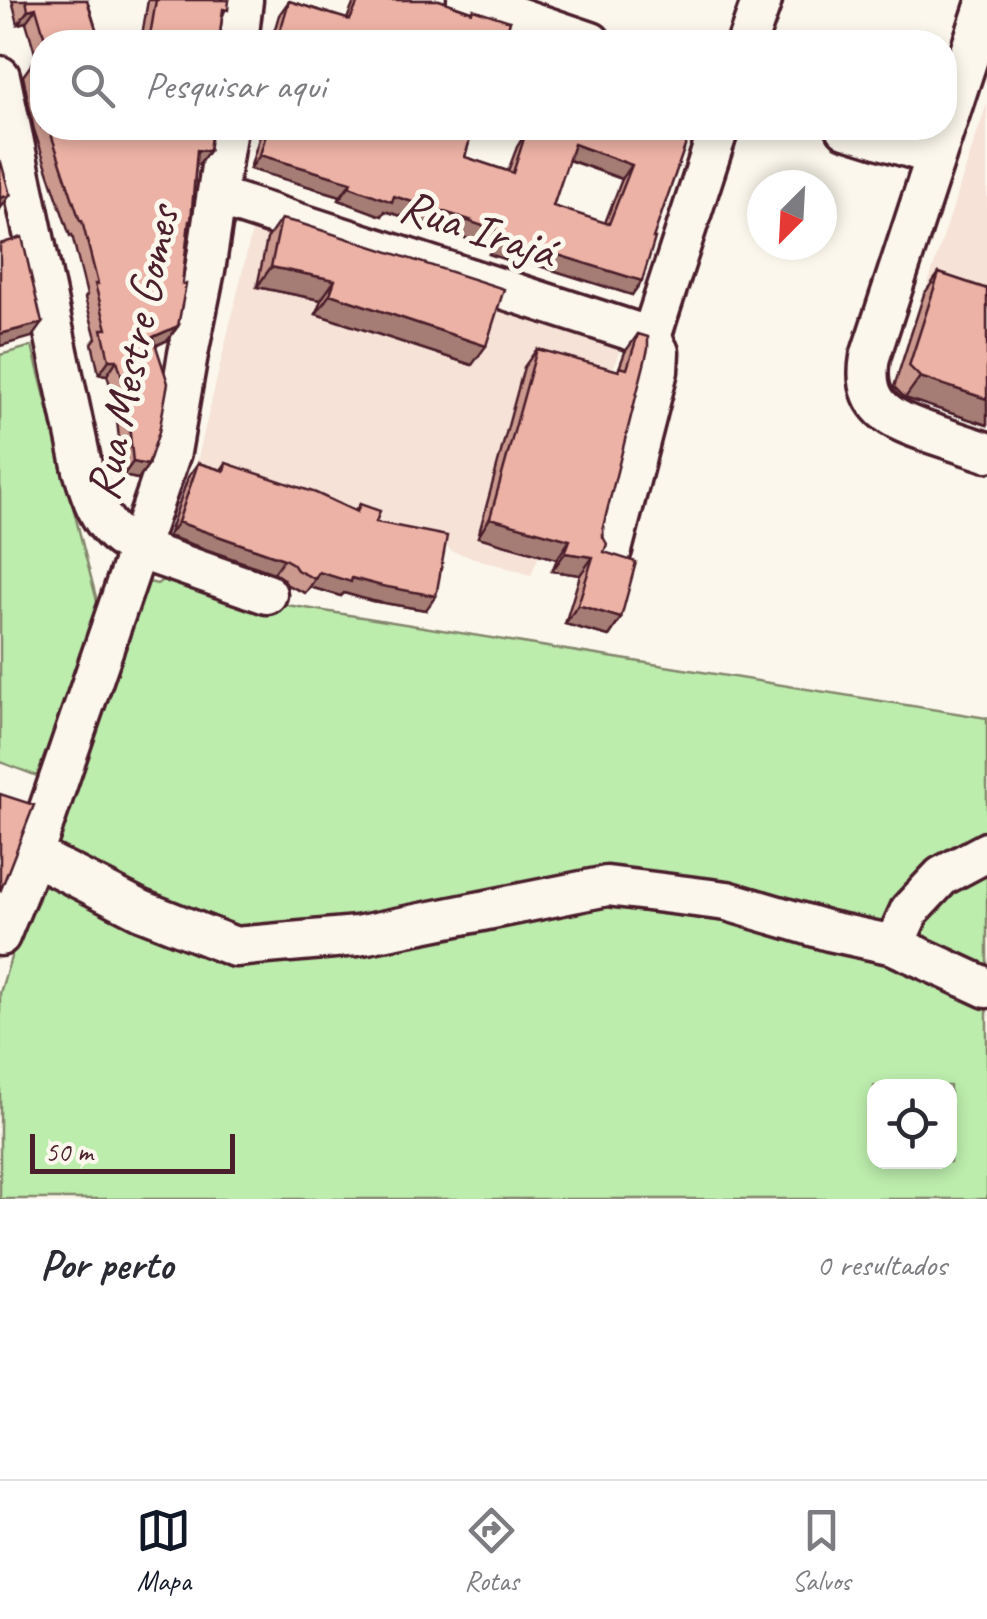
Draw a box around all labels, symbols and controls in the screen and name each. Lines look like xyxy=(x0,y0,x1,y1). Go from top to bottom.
search box xyxy=(30,30,957,140)
icon: search xyxy=(65,58,120,113)
text: Pesquisar aqui xyxy=(145,62,326,109)
north arrow xyxy=(747,170,837,260)
street label: Rua Irajá xyxy=(393,175,567,282)
street label: Rua Mestre Gomes xyxy=(72,197,193,505)
map controls xyxy=(867,1079,957,1169)
button: locate xyxy=(867,1079,957,1169)
scale bar xyxy=(30,1129,235,1174)
text: 50 m xyxy=(45,1134,93,1169)
text: Por perto xyxy=(40,1238,173,1291)
text: 0 resultados xyxy=(816,1244,947,1285)
tab: Mapa xyxy=(136,1503,191,1598)
tab: Rotas xyxy=(464,1503,519,1598)
tab: Salvos xyxy=(792,1503,851,1598)

